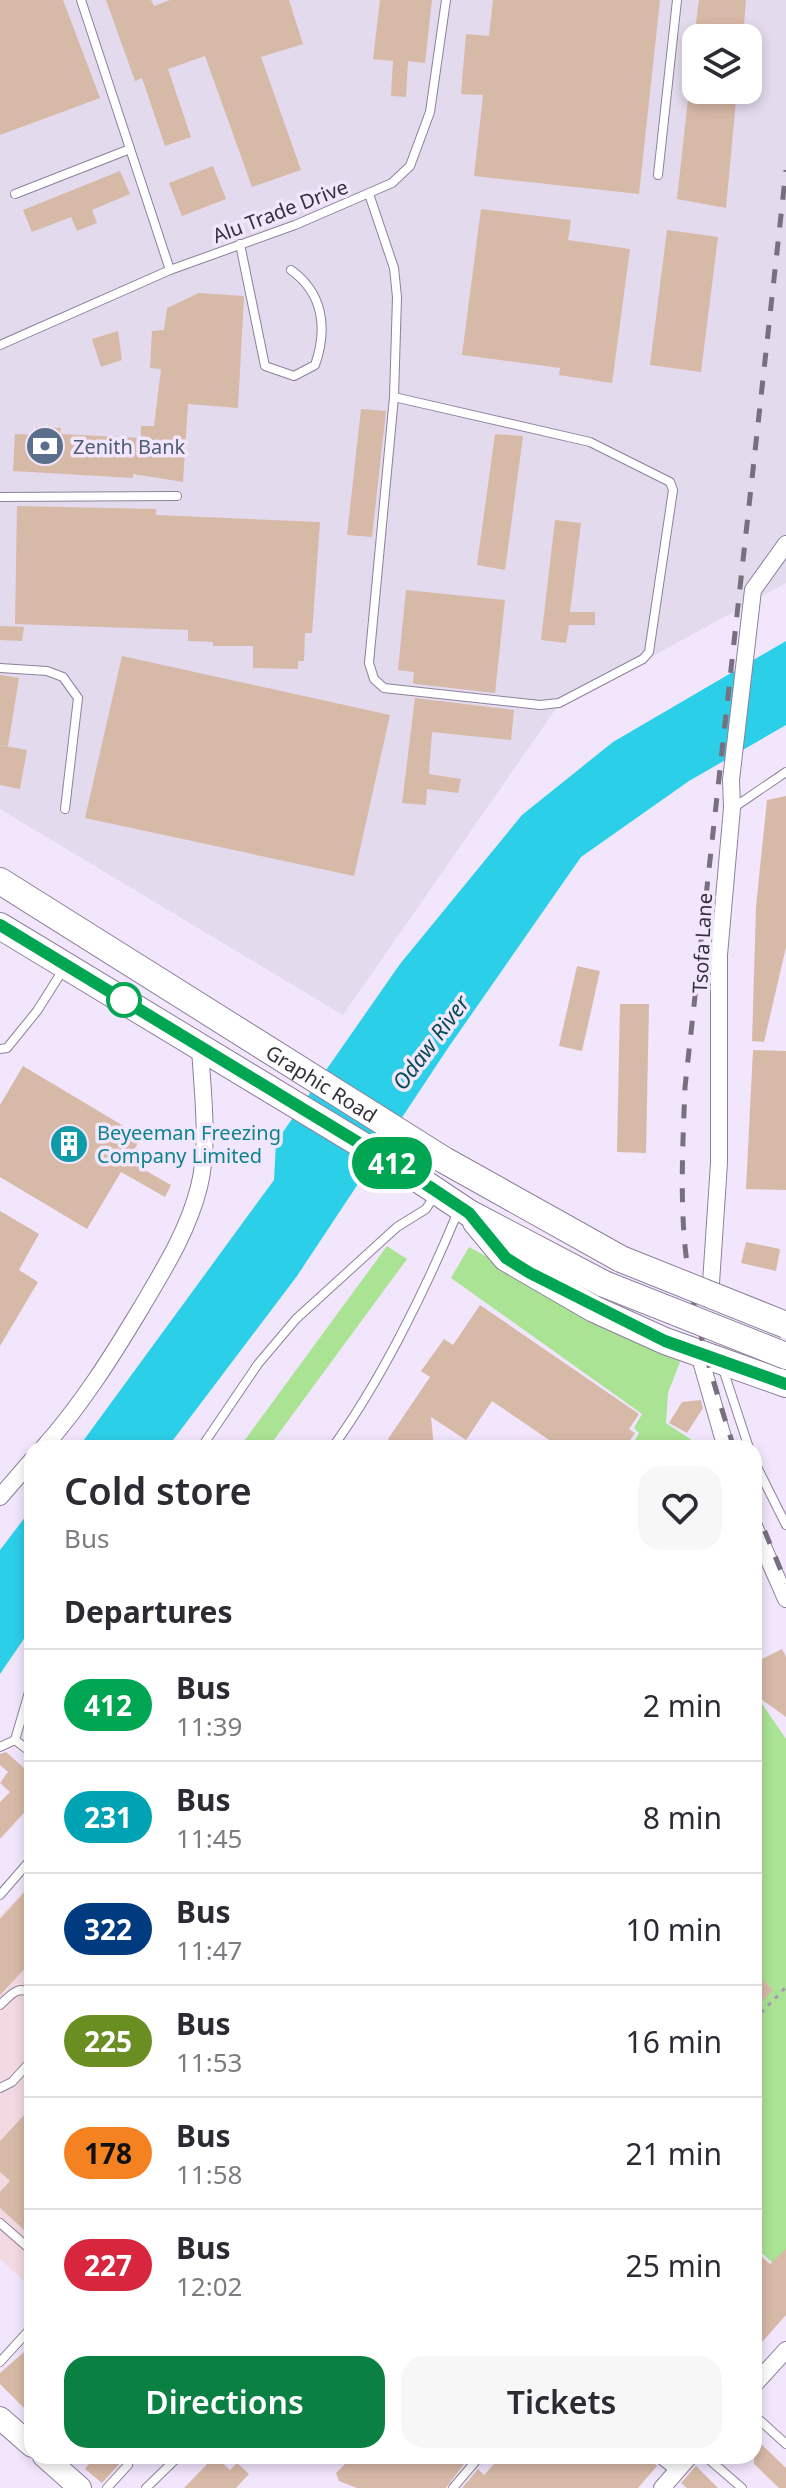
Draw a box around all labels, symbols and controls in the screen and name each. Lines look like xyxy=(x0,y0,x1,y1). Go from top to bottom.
map controls xyxy=(682,24,762,104)
button: layers xyxy=(682,24,762,104)
street label: Alu Trade Drive xyxy=(208,173,352,249)
bank icon: Zenith Bank xyxy=(24,425,66,467)
place label: Zenith Bank xyxy=(73,433,186,460)
street label: Tsofa Lane xyxy=(686,892,718,994)
unlabelled marker xyxy=(107,983,141,1017)
water label: Odaw River xyxy=(385,988,476,1095)
street label: Graphic Road xyxy=(261,1038,382,1128)
place label: Beyeeman Freezing Company Limited xyxy=(97,1119,281,1169)
building icon: Beyeeman Freezing Company Limited xyxy=(48,1123,90,1165)
line badge: 412 xyxy=(346,1137,438,1189)
text: 412 xyxy=(368,1144,416,1182)
text: Cold store xyxy=(64,1464,252,1516)
button: heart xyxy=(638,1466,722,1550)
text: Bus xyxy=(64,1520,109,1556)
text: Departures xyxy=(64,1591,233,1632)
text: Bus xyxy=(176,1667,231,1708)
text: 2 min xyxy=(643,1685,722,1726)
text: 412 xyxy=(84,1686,132,1724)
text: 11:39 xyxy=(176,1708,242,1744)
text: Bus xyxy=(176,1779,231,1820)
text: 8 min xyxy=(643,1797,722,1838)
text: 231 xyxy=(84,1798,132,1836)
text: 11:45 xyxy=(176,1820,242,1856)
text: Bus xyxy=(176,1891,231,1932)
text: 10 min xyxy=(626,1909,722,1950)
text: 322 xyxy=(84,1910,132,1948)
text: 11:47 xyxy=(176,1932,242,1968)
text: Bus xyxy=(176,2003,231,2044)
text: 16 min xyxy=(626,2021,722,2062)
text: 225 xyxy=(84,2022,132,2060)
text: 11:53 xyxy=(176,2044,242,2080)
text: Bus xyxy=(176,2115,231,2156)
text: 21 min xyxy=(626,2133,722,2174)
text: 178 xyxy=(84,2134,132,2172)
text: 11:58 xyxy=(176,2156,242,2192)
text: Bus xyxy=(176,2227,231,2268)
text: 25 min xyxy=(626,2245,722,2286)
text: 227 xyxy=(84,2246,132,2284)
text: 12:02 xyxy=(176,2268,242,2304)
button: Directions xyxy=(64,2356,385,2448)
button: Tickets xyxy=(401,2356,722,2448)

